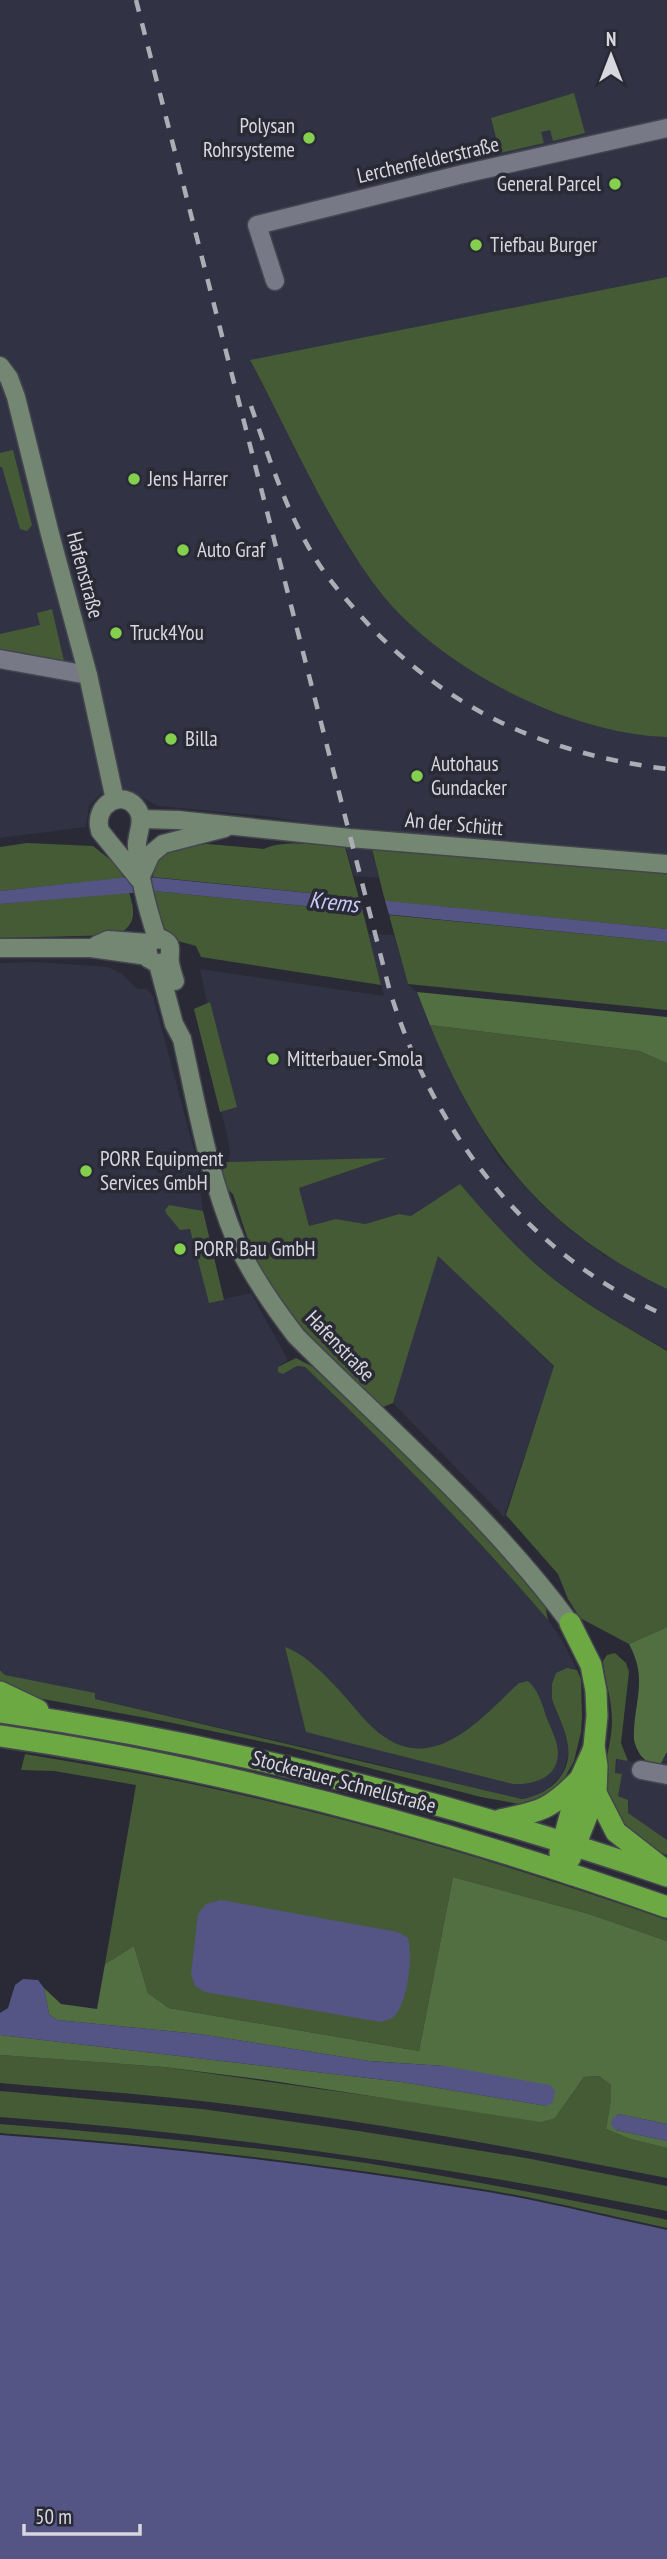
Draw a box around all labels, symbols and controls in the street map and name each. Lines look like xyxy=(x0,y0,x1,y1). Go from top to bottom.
north arrow xyxy=(576,21,646,91)
text: N xyxy=(606,27,616,51)
place label: Polysan Rohrsysteme xyxy=(203,112,295,163)
marker: Polysan Rohrsysteme xyxy=(301,130,317,146)
street label: Lerchenfelderstraße xyxy=(354,130,502,189)
place label: General Parcel xyxy=(497,170,601,197)
marker: General Parcel xyxy=(607,176,623,192)
place label: Tiefbau Burger xyxy=(490,231,598,258)
marker: Tiefbau Burger xyxy=(468,237,484,253)
place label: Jens Harrer xyxy=(147,465,228,492)
marker: Jens Harrer xyxy=(126,471,142,487)
street label: Hafenstraße xyxy=(61,529,110,621)
place label: Auto Graf xyxy=(197,536,266,563)
marker: Auto Graf xyxy=(175,542,191,558)
place label: Truck4You xyxy=(130,619,204,646)
marker: Truck4You xyxy=(108,625,124,641)
place label: Billa xyxy=(185,725,218,752)
marker: Billa xyxy=(163,731,179,747)
place label: Autohaus Gundacker xyxy=(431,750,507,801)
marker: Autohaus Gundacker xyxy=(409,768,425,784)
street label: An der Schütt xyxy=(404,806,504,841)
water label: Krems xyxy=(308,884,362,919)
place label: Mitterbauer-Smola xyxy=(287,1045,423,1072)
marker: Mitterbauer-Smola xyxy=(265,1051,281,1067)
place label: PORR Equipment Services GmbH xyxy=(100,1145,224,1196)
marker: PORR Equipment Services GmbH xyxy=(78,1163,94,1179)
place label: PORR Bau GmbH xyxy=(194,1235,316,1262)
marker: PORR Bau GmbH xyxy=(172,1241,188,1257)
street label: Hafenstraße xyxy=(300,1304,381,1387)
street label: Stockerauer Schnellstraße xyxy=(249,1744,439,1819)
scale bar xyxy=(24,2492,140,2536)
text: 50 m xyxy=(35,2503,72,2530)

